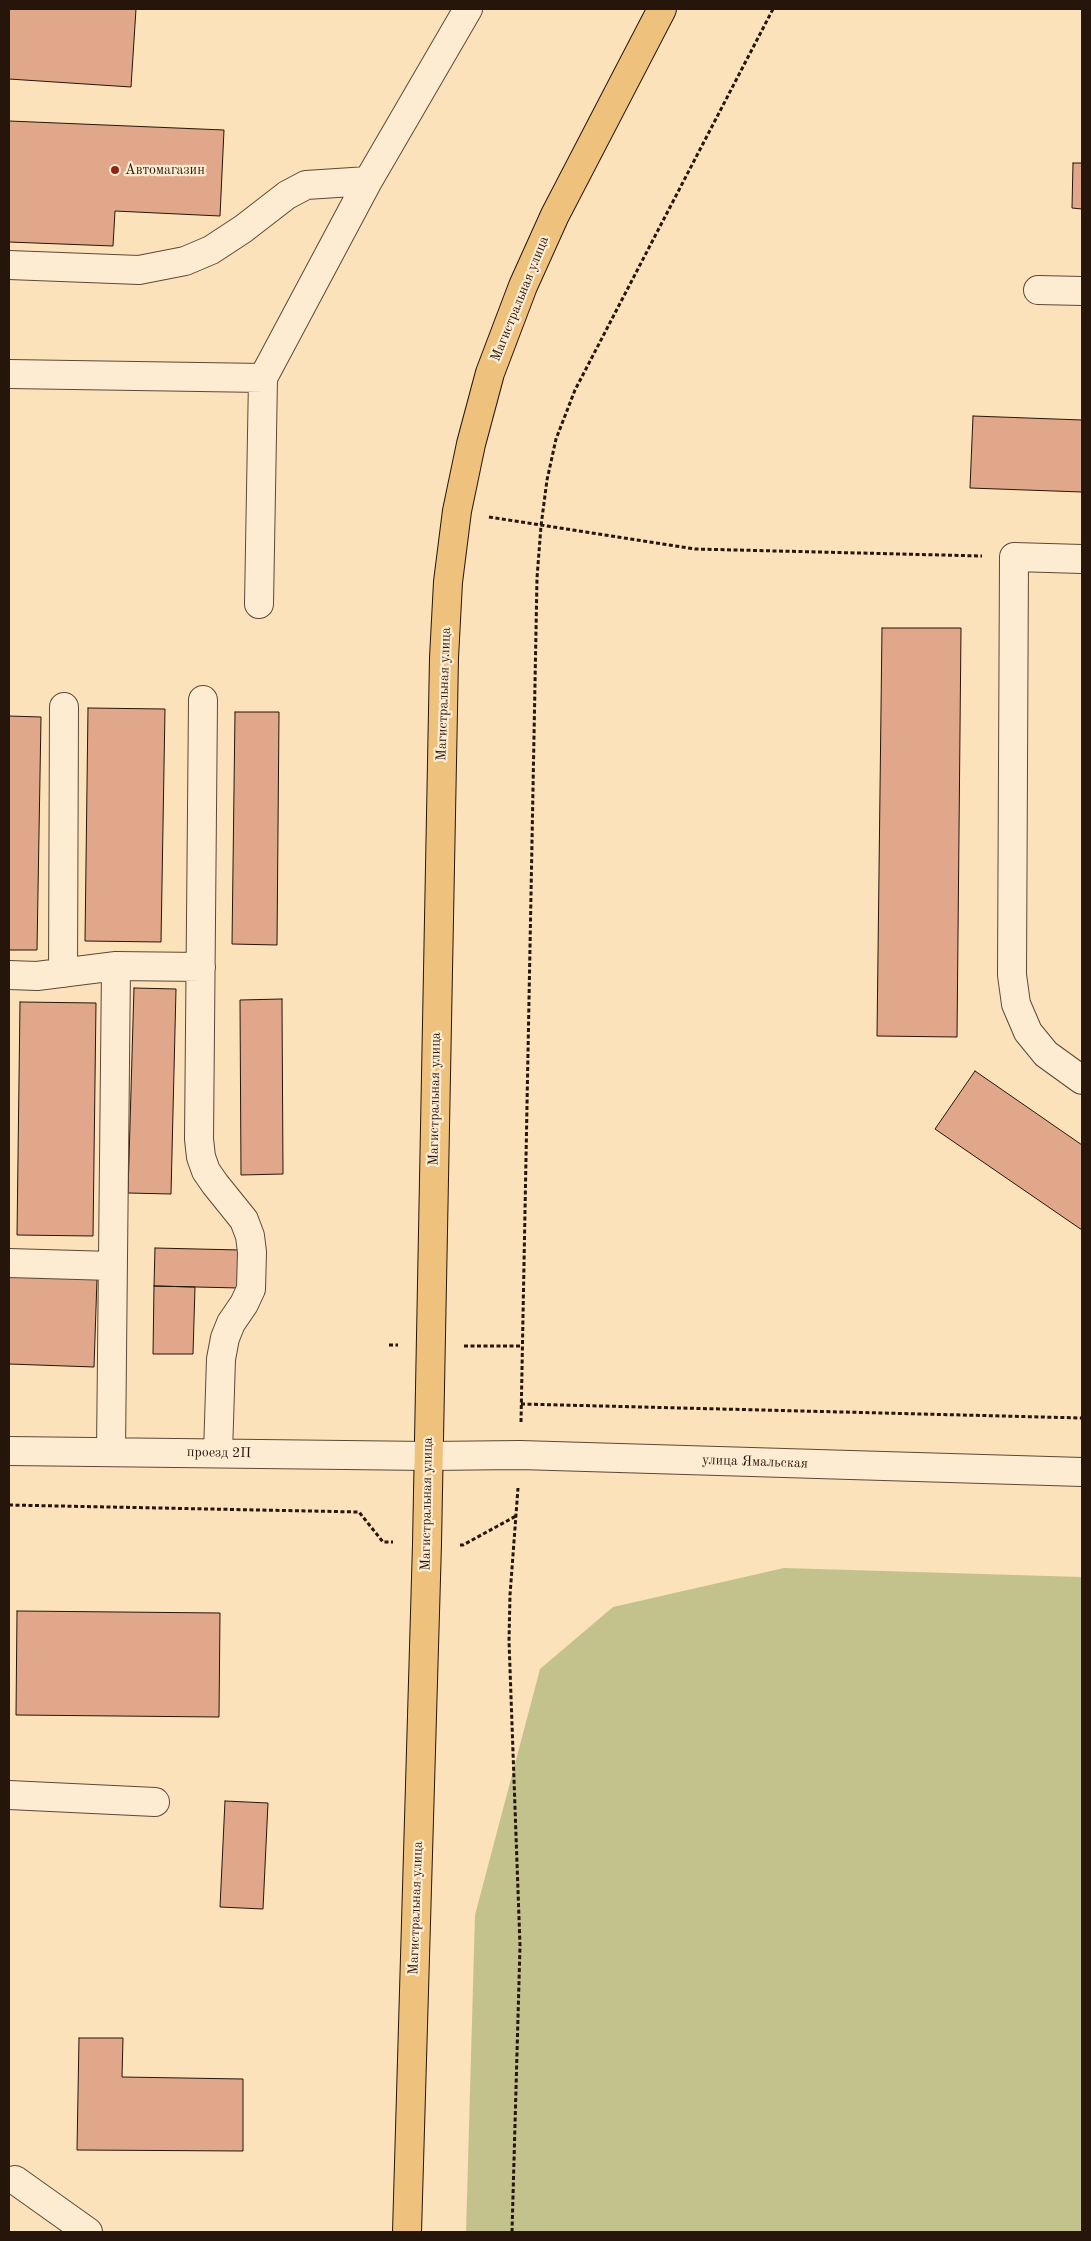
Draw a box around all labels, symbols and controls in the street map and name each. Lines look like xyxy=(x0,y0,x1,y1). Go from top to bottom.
place label: Автомагазин xyxy=(125,162,205,178)
marker: Автомагазин xyxy=(109,164,121,176)
street label: Магистральная улица xyxy=(487,234,553,364)
street label: Магистральная улица xyxy=(433,627,455,761)
street label: Магистральная улица xyxy=(425,1032,445,1166)
street label: Магистральная улица xyxy=(417,1437,437,1571)
street label: проезд 2П xyxy=(187,1444,251,1462)
street label: улица Ямальская xyxy=(702,1452,808,1472)
street label: Магистральная улица xyxy=(405,1841,427,1975)

